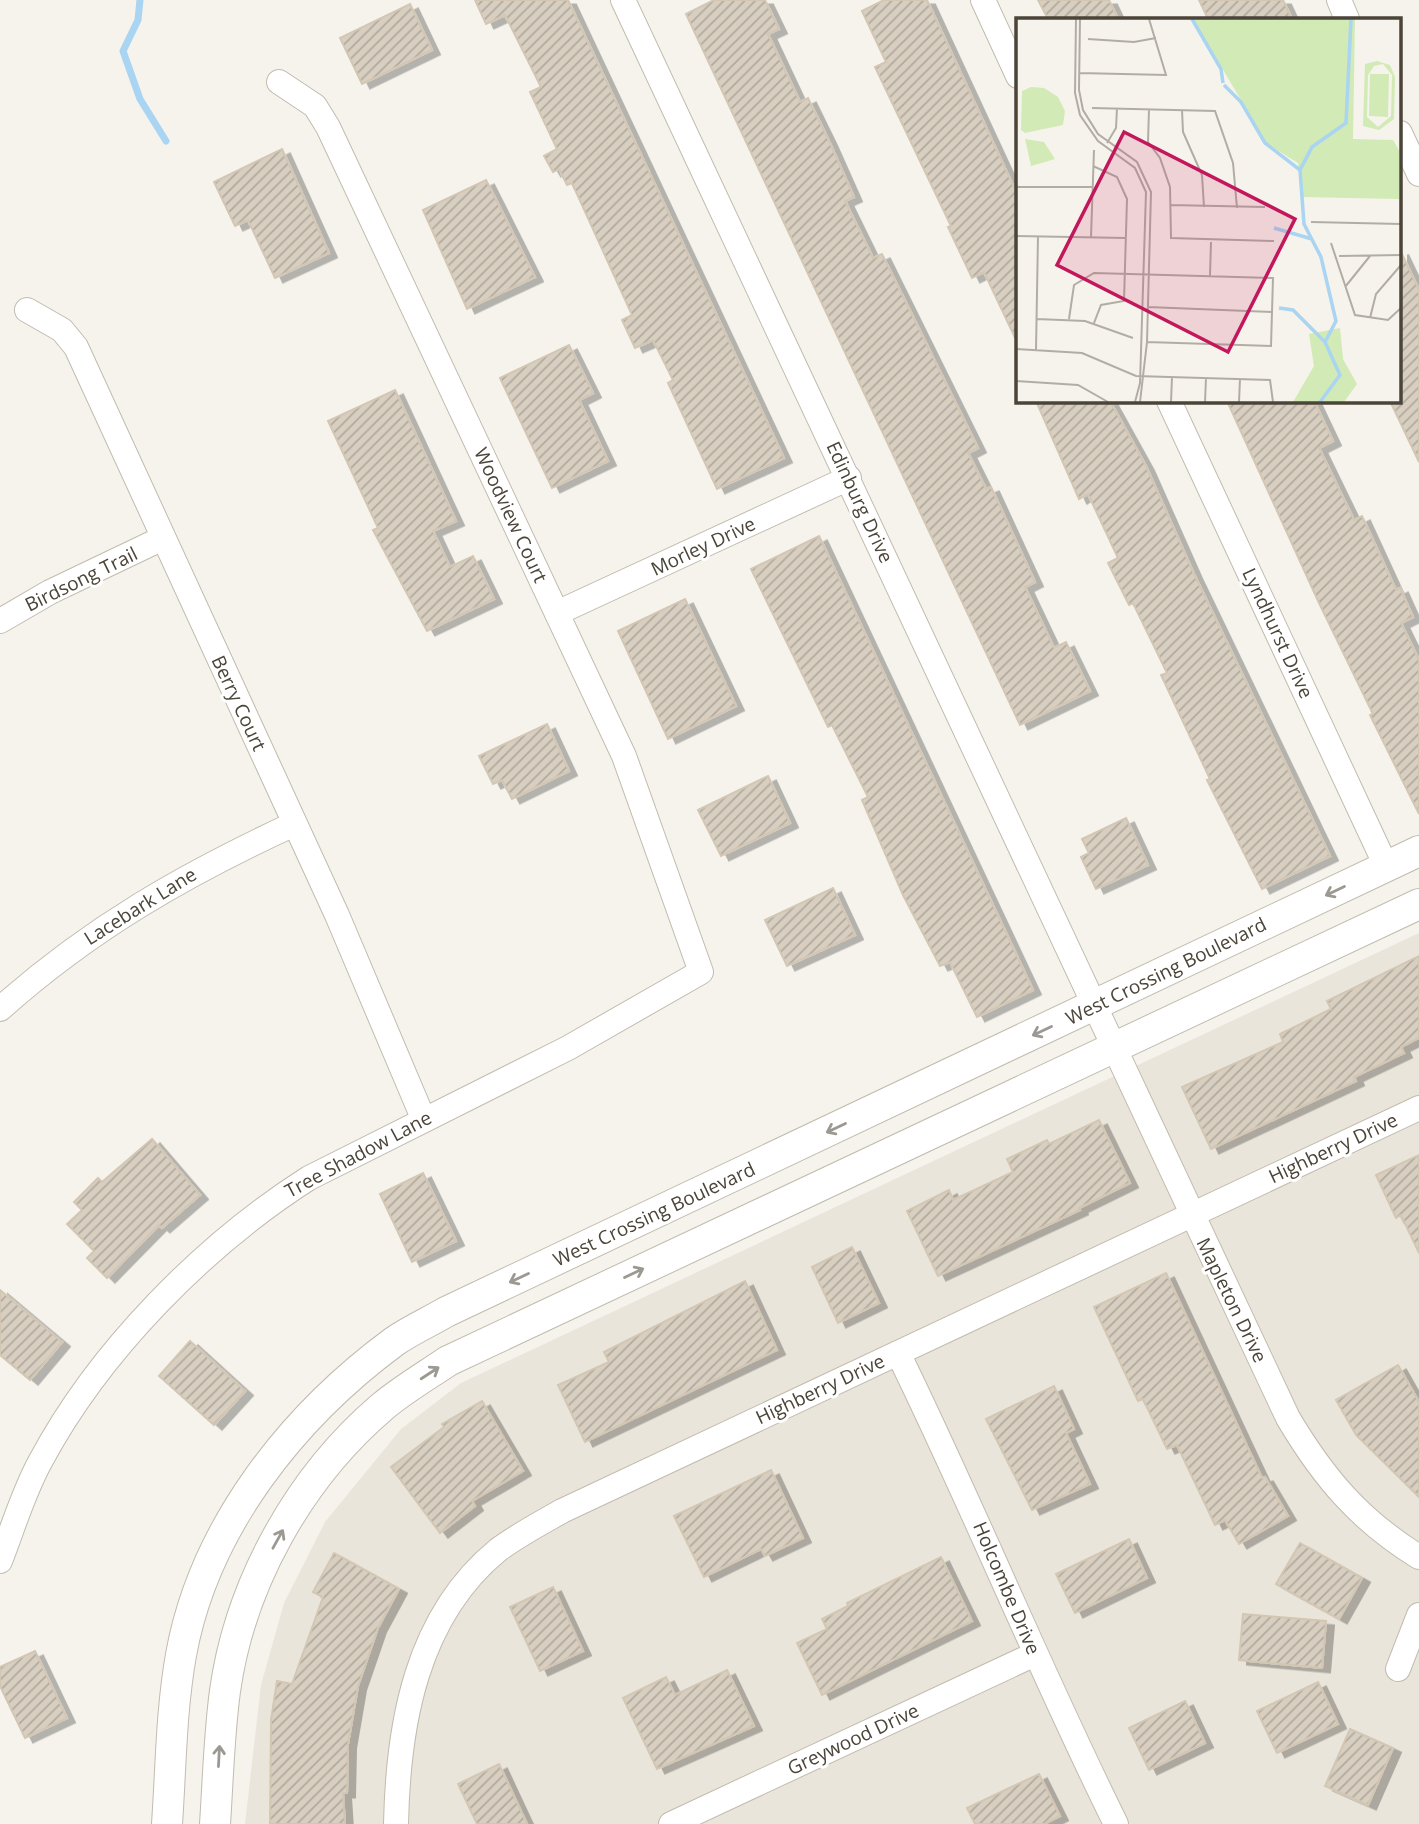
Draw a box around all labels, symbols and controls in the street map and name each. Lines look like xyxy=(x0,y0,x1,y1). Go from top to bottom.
inset map xyxy=(1016,18,1402,402)
street label: Edinburg Drive xyxy=(820,437,900,567)
street label: Woodview Court xyxy=(468,443,554,587)
street label: Morley Drive xyxy=(646,510,760,582)
street label: Birdsong Trail xyxy=(20,541,142,617)
street label: Lyndhurst Drive xyxy=(1236,564,1320,702)
street label: Berry Court xyxy=(206,651,273,755)
street label: Lacebark Lane xyxy=(79,861,201,951)
one-way arrow xyxy=(1325,884,1346,898)
street label: West Crossing Boulevard xyxy=(1061,911,1271,1031)
one-way arrow xyxy=(1031,1025,1052,1038)
street label: Tree Shadow Lane xyxy=(280,1104,436,1204)
street label: Highberry Drive xyxy=(1264,1107,1402,1189)
one-way arrow xyxy=(826,1122,847,1135)
street label: West Crossing Boulevard xyxy=(549,1156,759,1272)
street label: Mapleton Drive xyxy=(1190,1233,1274,1367)
one-way arrow xyxy=(623,1266,644,1279)
one-way arrow xyxy=(509,1272,530,1285)
street label: Highberry Drive xyxy=(751,1348,889,1430)
one-way arrow xyxy=(420,1366,439,1381)
street label: Holcombe Drive xyxy=(967,1518,1047,1658)
one-way arrow xyxy=(272,1529,285,1550)
street label: Greywood Drive xyxy=(783,1697,923,1781)
one-way arrow xyxy=(213,1745,226,1768)

